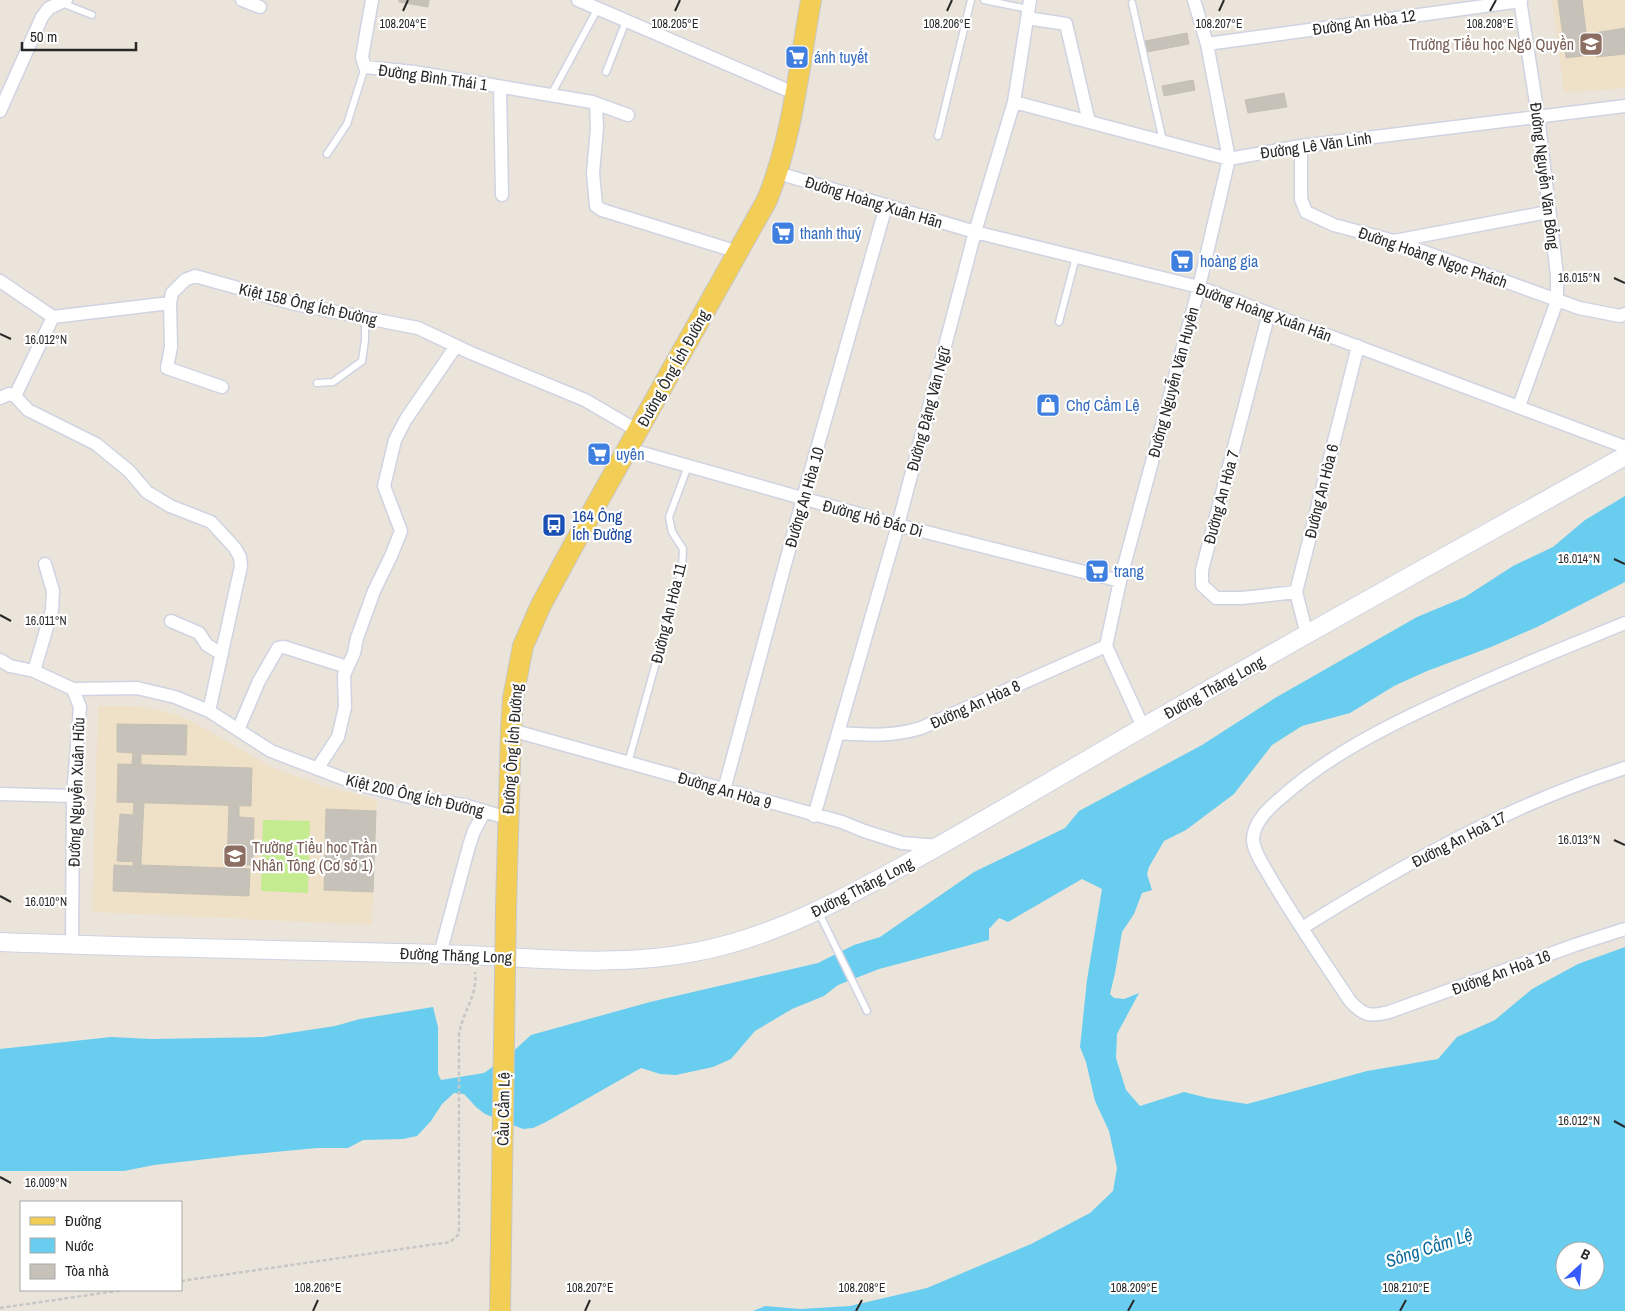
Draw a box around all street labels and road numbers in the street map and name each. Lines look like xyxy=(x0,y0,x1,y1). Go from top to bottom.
street label: Đường An Hòa 12 xyxy=(1311,4,1417,40)
street label: Đường Bình Thái 1 xyxy=(377,58,490,96)
street label: Đường Nguyễn Văn Bổng xyxy=(1525,101,1565,251)
street label: Đường Lê Văn Linh xyxy=(1259,126,1373,164)
street label: Đường Hoàng Xuân Hãn xyxy=(802,171,946,233)
street label: Đường Hoàng Ngọc Phách xyxy=(1356,221,1510,293)
street label: Kiệt 158 Ông Ích Đường xyxy=(237,277,380,331)
street label: Đường Hoàng Xuân Hãn xyxy=(1193,277,1335,347)
street label: Đường Nguyễn Văn Huyên xyxy=(1142,304,1204,460)
street label: Đường Ông Ích Đường xyxy=(632,305,715,430)
street label: Đường Đặng Văn Ngữ xyxy=(901,344,955,473)
street label: Đường An Hòa 6 xyxy=(1299,442,1343,540)
street label: Đường An Hòa 10 xyxy=(779,444,829,550)
street label: Đường An Hòa 7 xyxy=(1198,448,1244,546)
street label: Đường Hồ Đắc Di xyxy=(820,494,926,542)
street label: Đường An Hòa 11 xyxy=(645,560,691,665)
street label: Đường Thăng Long xyxy=(1160,650,1269,724)
street label: Đường An Hòa 8 xyxy=(927,674,1023,734)
street label: Đường Ông Ích Đường xyxy=(496,682,528,815)
street label: Đường Nguyễn Xuân Hữu xyxy=(62,717,90,867)
street label: Đường An Hòa 9 xyxy=(676,766,774,814)
street label: Kiệt 200 Ông Ích Đường xyxy=(344,768,487,822)
street label: Đường An Hoà 17 xyxy=(1408,806,1510,872)
street label: Đường Thăng Long xyxy=(807,851,918,922)
street label: Đường Thăng Long xyxy=(400,942,513,968)
street label: Đường An Hoà 16 xyxy=(1449,944,1553,1000)
street label: Cầu Cẩm Lệ xyxy=(491,1072,515,1146)

